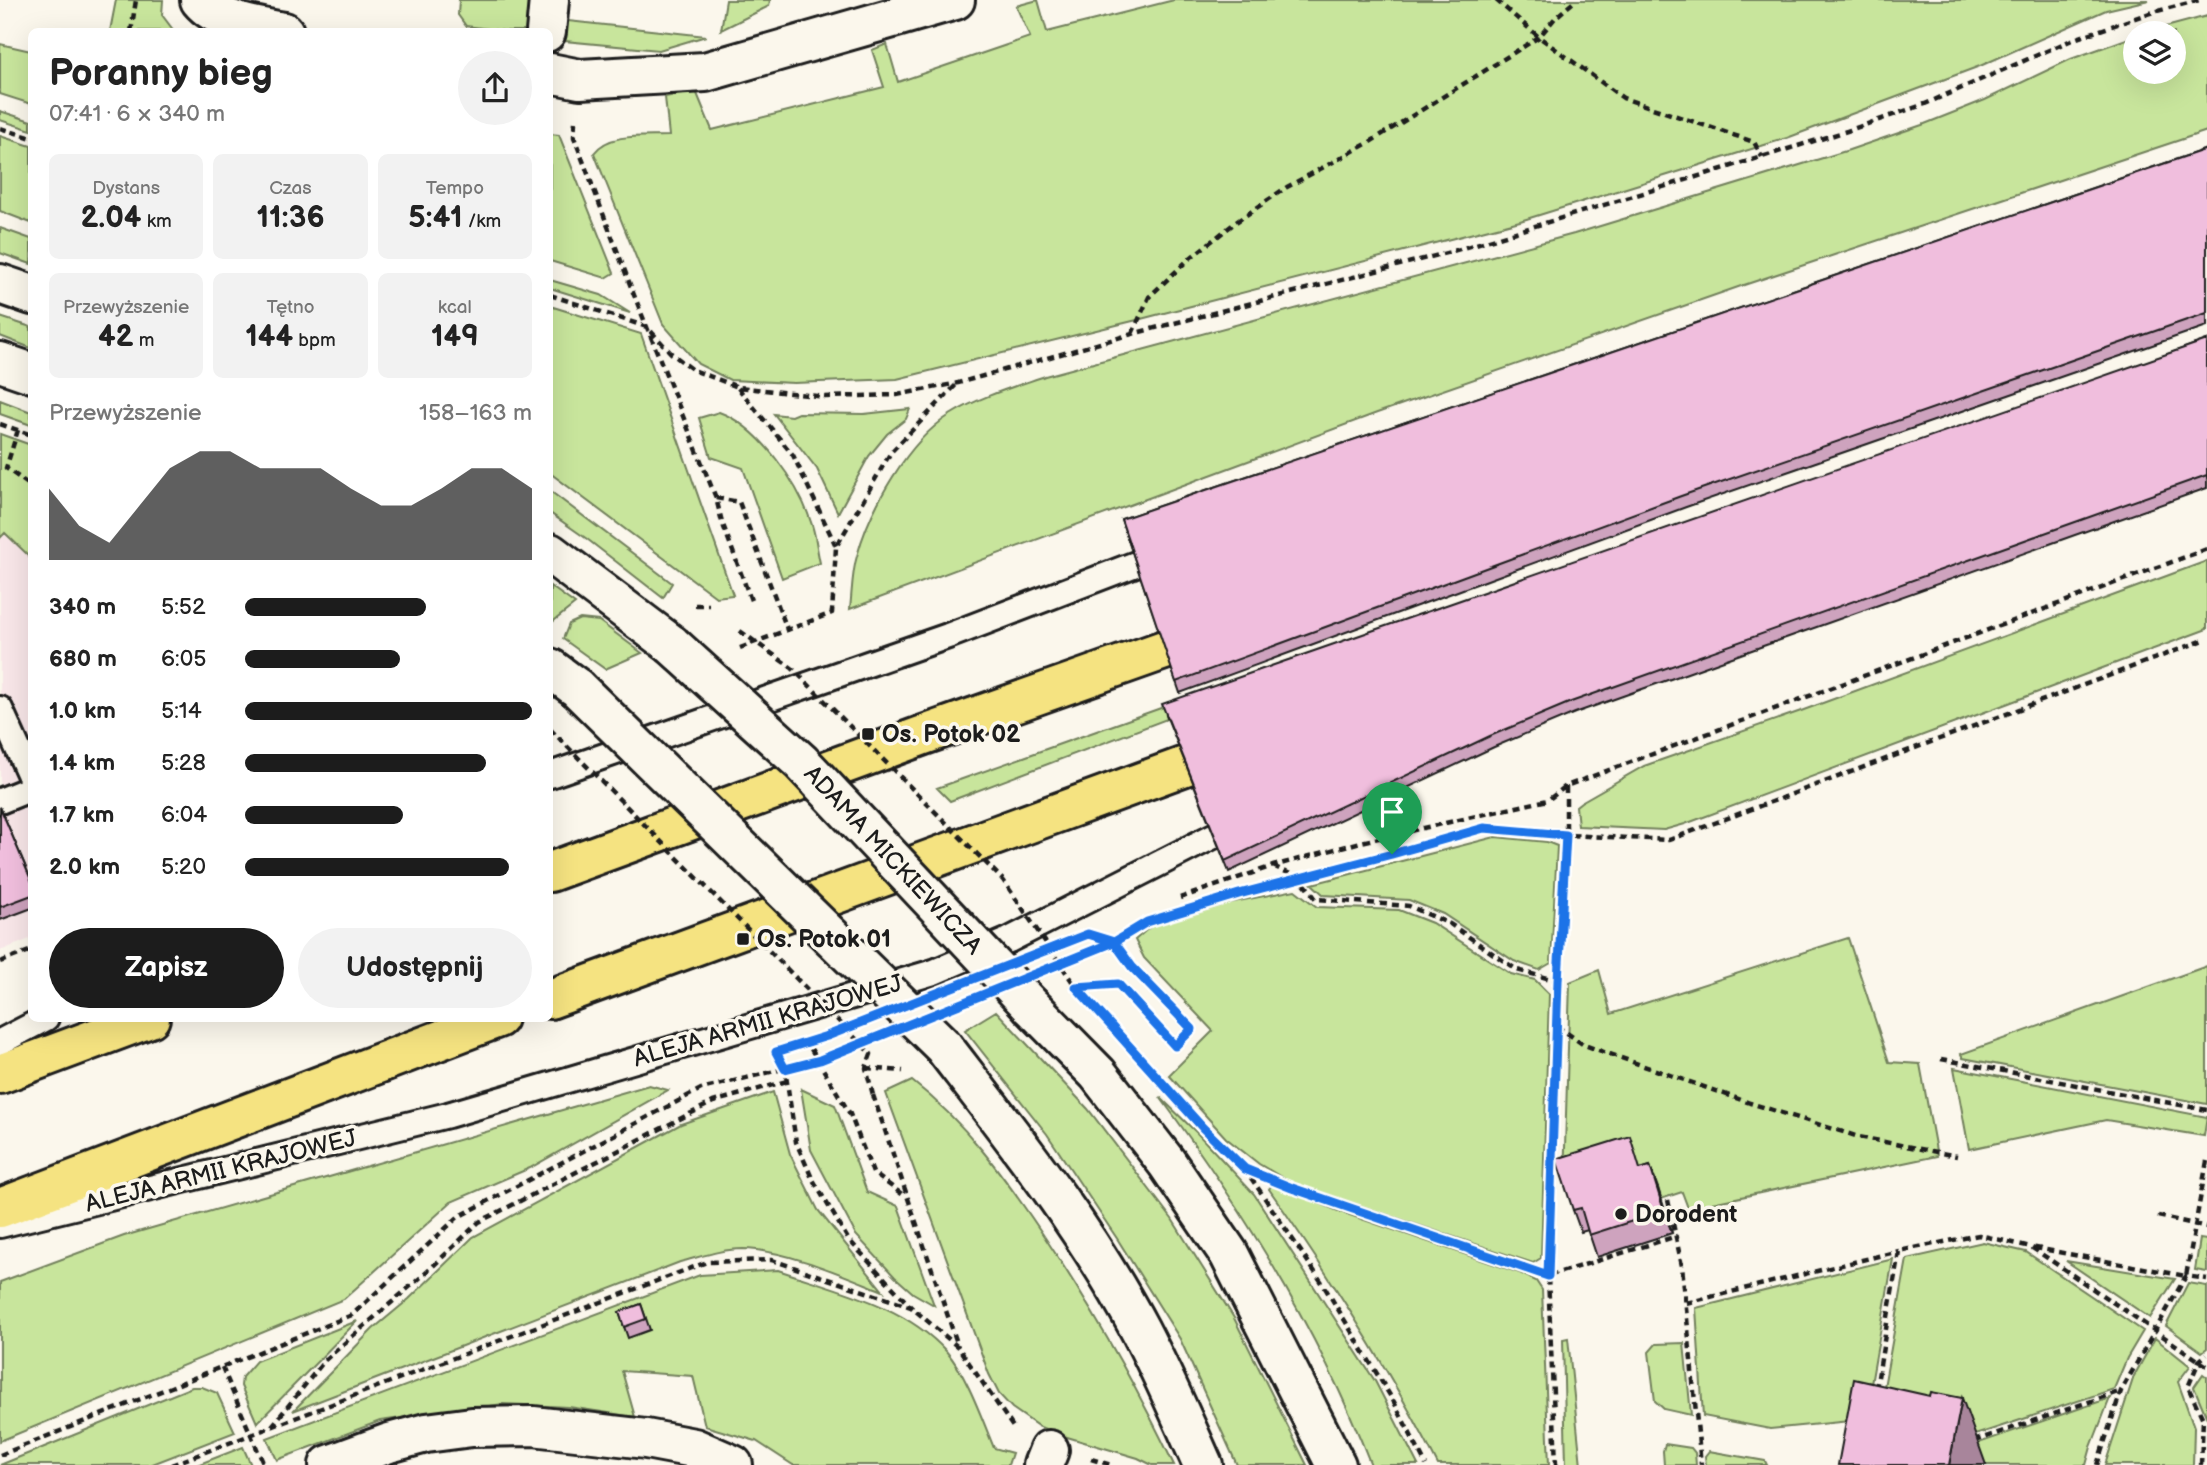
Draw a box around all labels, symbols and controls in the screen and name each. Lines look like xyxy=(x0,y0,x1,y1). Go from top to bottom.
map controls xyxy=(2123,21,2186,84)
button: layers xyxy=(2123,21,2186,84)
text: Poranny bieg xyxy=(49,51,273,96)
button: share xyxy=(458,51,532,125)
text: 07:41 · 6 × 340 m xyxy=(49,100,225,128)
text: Dystans xyxy=(92,177,160,200)
text: Czas xyxy=(269,177,312,200)
text: Tempo xyxy=(426,177,484,200)
text: 2.04 xyxy=(81,200,142,236)
text: 11:36 xyxy=(256,200,325,236)
text: 5:41 xyxy=(408,200,463,236)
text: km xyxy=(142,210,172,233)
text: /km xyxy=(463,210,501,233)
text: Przewyższenie xyxy=(63,296,189,319)
text: Tętno xyxy=(266,296,315,319)
text: kcal xyxy=(438,296,472,319)
text: 42 xyxy=(98,319,134,355)
text: 144 xyxy=(245,319,293,355)
text: 149 xyxy=(431,319,479,355)
text: m xyxy=(134,329,154,352)
text: bpm xyxy=(293,329,336,352)
text: Przewyższenie xyxy=(49,399,202,427)
text: 158–163 m xyxy=(419,399,532,427)
text: 340 m xyxy=(49,593,116,621)
text: 5:52 xyxy=(161,593,206,621)
text: 680 m xyxy=(49,645,117,673)
text: 6:05 xyxy=(161,645,206,673)
text: 1.0 km xyxy=(49,697,116,725)
text: 5:14 xyxy=(161,697,202,725)
place label: Os. Potok 02 xyxy=(882,720,1021,749)
marker: Os. Potok 02 xyxy=(860,726,876,742)
text: 1.4 km xyxy=(49,749,115,777)
text: 5:28 xyxy=(161,749,206,777)
street label: ADAMA MICKIEWICZA xyxy=(798,760,988,961)
pin xyxy=(1362,782,1422,854)
icon: arrive xyxy=(1373,793,1411,831)
text: 1.7 km xyxy=(49,801,114,829)
text: 6:04 xyxy=(161,801,207,829)
text: 2.0 km xyxy=(49,853,120,881)
text: 5:20 xyxy=(161,853,206,881)
place label: Os. Potok 01 xyxy=(757,925,891,954)
button: Zapisz xyxy=(49,928,284,1008)
button: Udostępnij xyxy=(298,928,532,1008)
marker: Os. Potok 01 xyxy=(735,931,751,947)
street label: ALEJA ARMII KRAJOWEJ xyxy=(630,969,906,1073)
street label: ALEJA ARMII KRAJOWEJ xyxy=(82,1123,360,1219)
place label: Dorodent xyxy=(1635,1200,1737,1229)
marker: Dorodent xyxy=(1613,1206,1629,1222)

